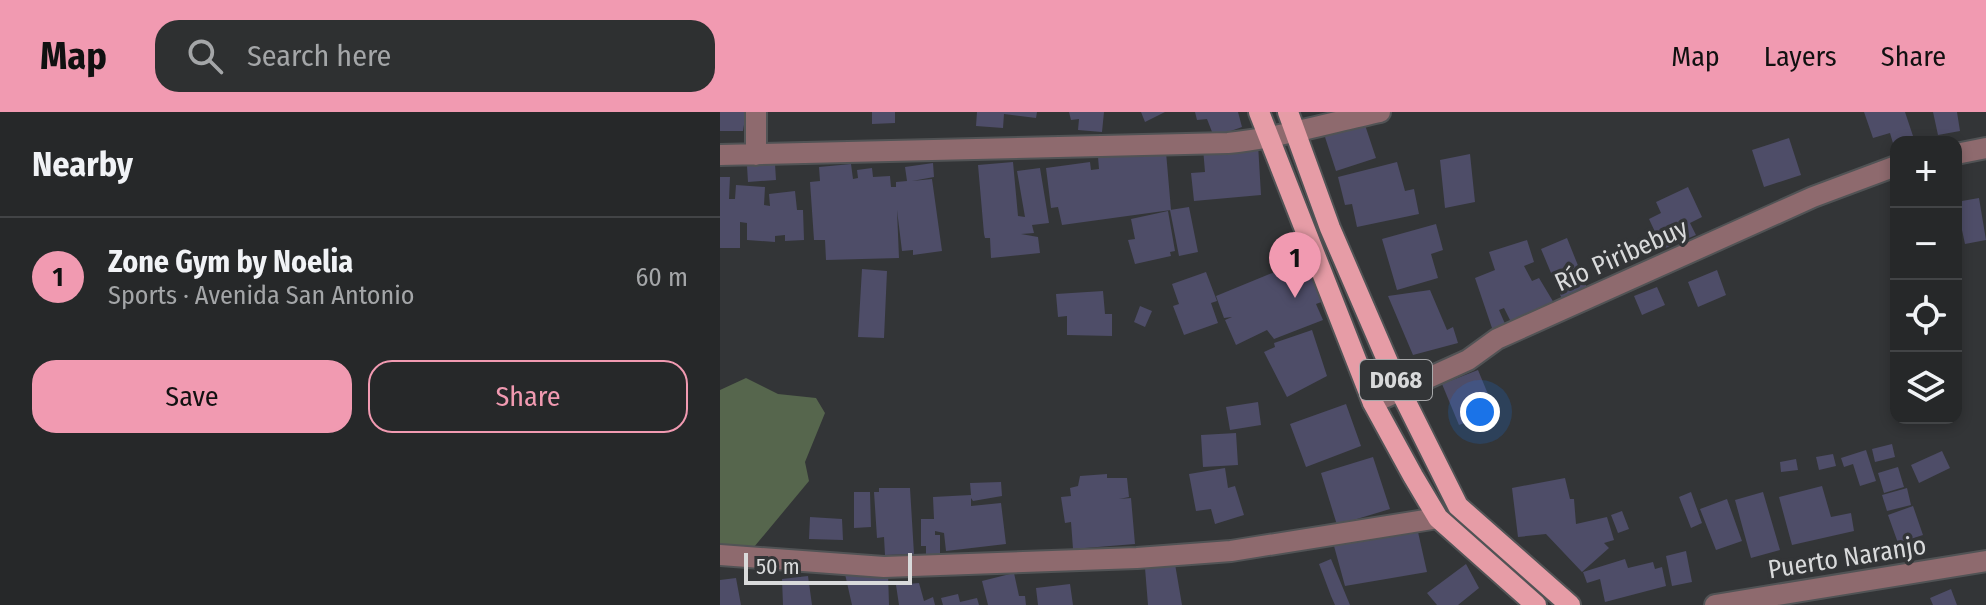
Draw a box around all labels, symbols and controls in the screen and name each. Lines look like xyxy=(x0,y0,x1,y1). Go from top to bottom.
search box xyxy=(155,20,715,92)
text: Map xyxy=(40,33,107,79)
icon: search xyxy=(183,34,227,78)
text: Search here xyxy=(247,38,391,74)
text: Map xyxy=(1671,40,1720,73)
text: Layers xyxy=(1764,40,1837,73)
text: Share xyxy=(1881,40,1946,73)
map controls xyxy=(1890,136,1962,424)
button: + xyxy=(1890,136,1962,208)
text: Nearby xyxy=(32,144,133,185)
button: − xyxy=(1890,208,1962,280)
street label: Río Piribebuy xyxy=(1550,212,1693,298)
pin: 1 xyxy=(1269,232,1321,298)
text: Zone Gym by Noelia xyxy=(108,244,353,280)
text: 1 xyxy=(53,262,64,293)
text: 60 m xyxy=(635,262,688,293)
text: Sports · Avenida San Antonio xyxy=(108,280,414,311)
button: locate xyxy=(1890,280,1962,352)
button: layers xyxy=(1890,352,1962,424)
button: Save xyxy=(32,360,352,433)
button: Share xyxy=(368,360,688,433)
road number: D068 xyxy=(1360,360,1432,400)
your location xyxy=(1460,392,1500,432)
street label: Puerto Naranjo xyxy=(1766,530,1928,585)
scale bar xyxy=(744,549,912,585)
text: 50 m xyxy=(756,553,800,580)

